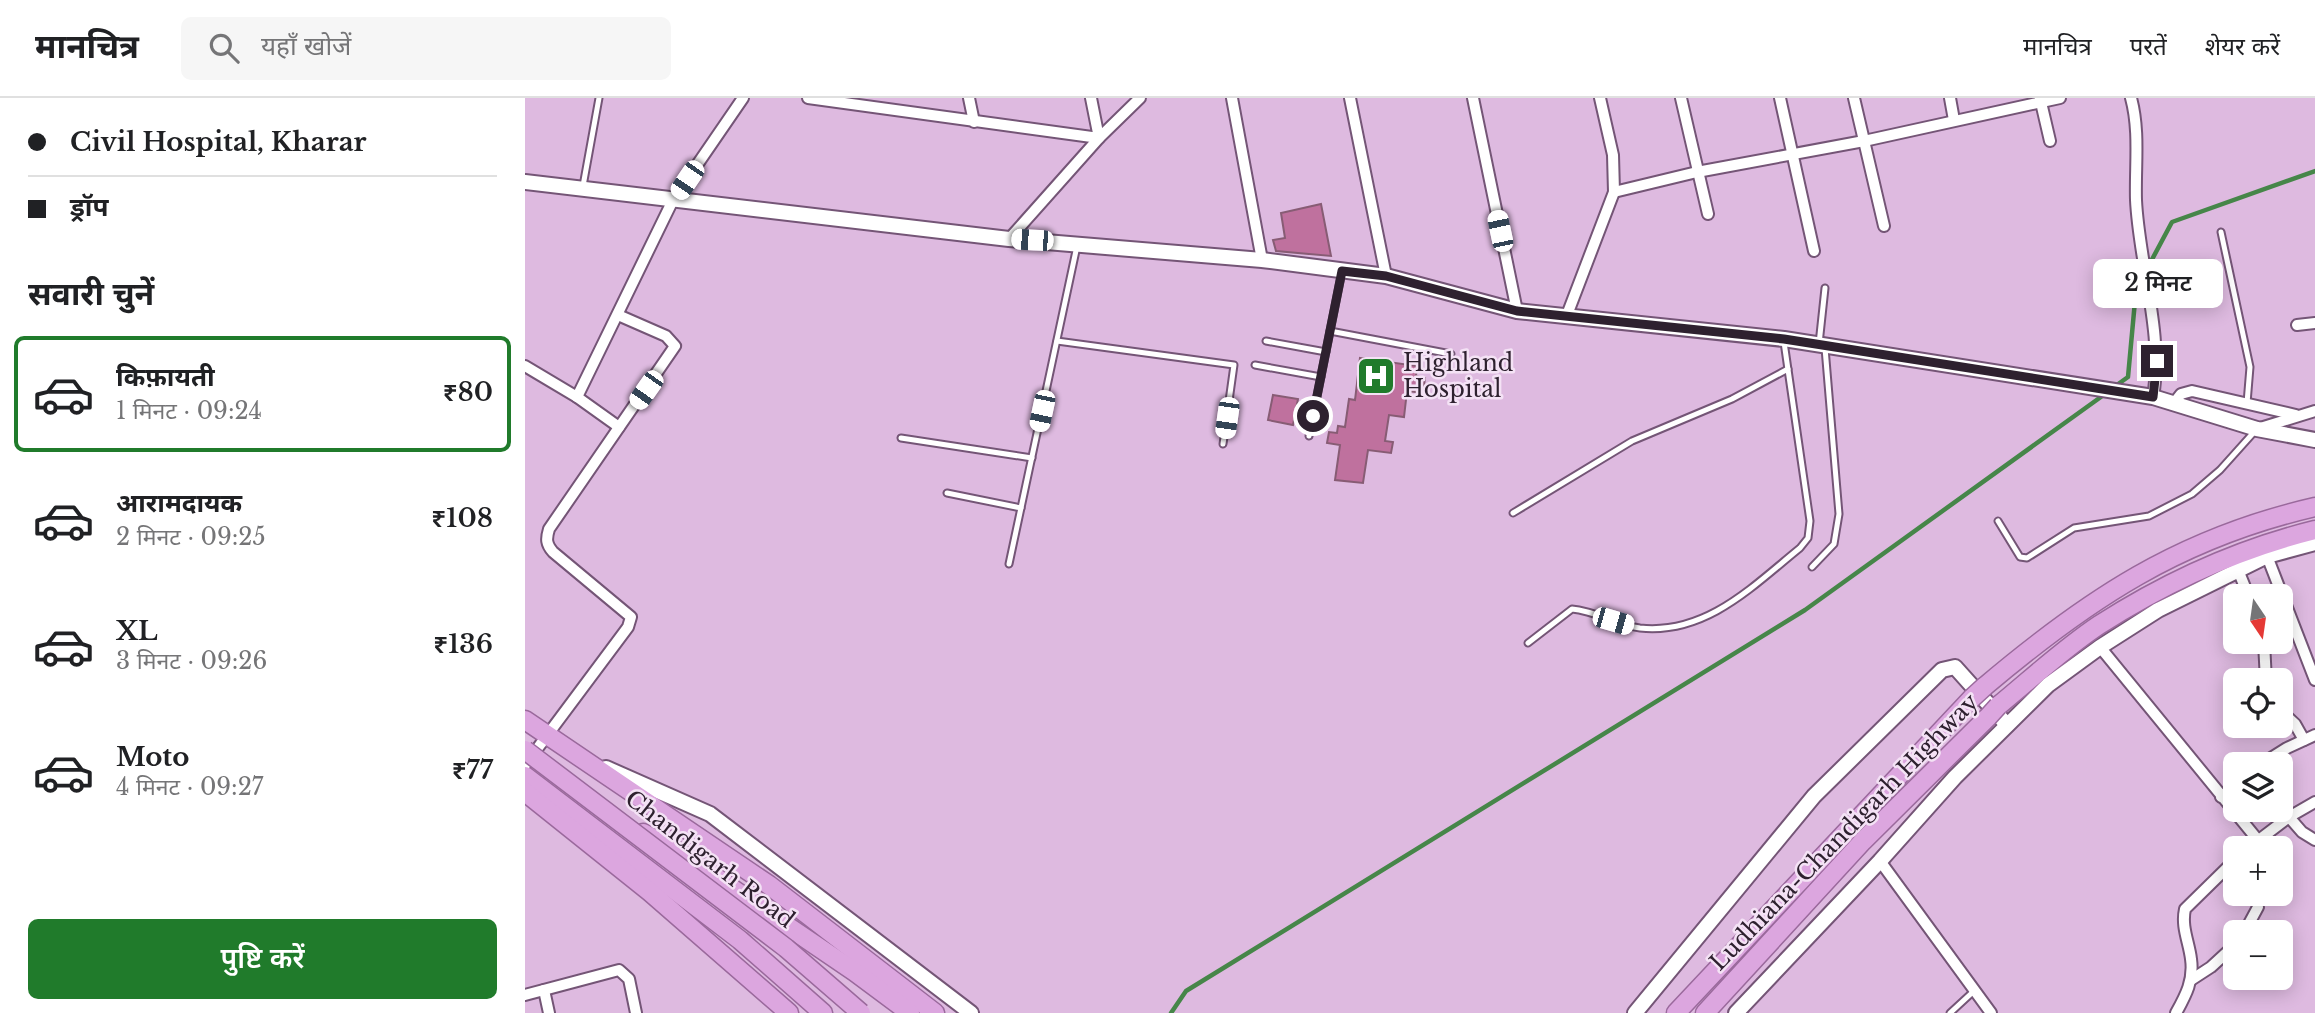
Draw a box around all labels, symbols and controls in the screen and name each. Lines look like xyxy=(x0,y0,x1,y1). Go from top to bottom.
search box xyxy=(181,17,671,80)
text: मानचित्र xyxy=(35,26,139,67)
icon: search xyxy=(205,29,243,67)
text: यहाँ खोजें xyxy=(261,30,351,62)
text: मानचित्र xyxy=(2023,32,2092,61)
text: परतें xyxy=(2130,32,2167,61)
text: शेयर करें xyxy=(2205,32,2280,61)
text: Civil Hospital, Kharar xyxy=(70,126,367,158)
car xyxy=(667,157,708,203)
text: ड्रॉप xyxy=(70,191,108,223)
car xyxy=(1486,208,1515,254)
car xyxy=(1011,228,1054,252)
callout: 2 मिनट xyxy=(2092,260,2222,308)
text: 2 मिनट xyxy=(2124,269,2192,297)
text: सवारी चुनें xyxy=(28,274,154,314)
route end xyxy=(2141,345,2173,377)
place label: Highland Hospital xyxy=(1403,349,1513,403)
hospital icon: Highland Hospital xyxy=(1355,355,1397,397)
text: किफ़ायती xyxy=(116,361,215,393)
icon: car xyxy=(32,363,95,426)
car xyxy=(626,367,667,413)
text: ₹80 xyxy=(443,376,493,408)
car xyxy=(1028,388,1057,434)
car xyxy=(1214,396,1241,440)
text: 1 मिनट · 09:24 xyxy=(116,397,262,425)
route start xyxy=(1297,400,1329,432)
text: आरामदायक xyxy=(116,487,242,519)
icon: car xyxy=(32,489,95,552)
text: ₹108 xyxy=(431,502,493,534)
text: 2 मिनट · 09:25 xyxy=(116,523,266,551)
north arrow xyxy=(2223,584,2293,654)
map controls xyxy=(2223,584,2293,990)
car xyxy=(1590,605,1637,637)
icon: car xyxy=(32,615,95,678)
text: XL xyxy=(116,615,158,647)
text: ₹136 xyxy=(433,628,493,660)
text: 3 मिनट · 09:26 xyxy=(116,647,267,675)
button: locate xyxy=(2223,668,2293,738)
street label: Ludhiana-Chandigarh Highway xyxy=(1704,688,1984,976)
icon: car xyxy=(32,741,95,804)
text: Moto xyxy=(116,741,189,773)
button: layers xyxy=(2223,752,2293,822)
text: ₹77 xyxy=(452,754,493,786)
text: 4 मिनट · 09:27 xyxy=(116,773,263,801)
street label: Chandigarh Road xyxy=(620,784,800,934)
button: + xyxy=(2223,836,2293,906)
button: पुष्टि करें xyxy=(28,919,497,999)
button: − xyxy=(2223,920,2293,990)

